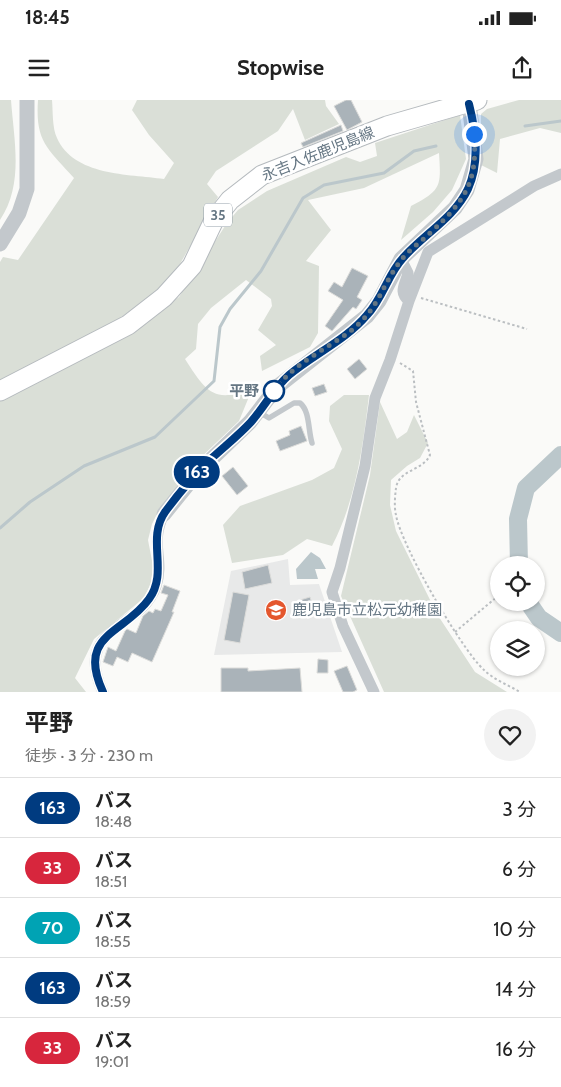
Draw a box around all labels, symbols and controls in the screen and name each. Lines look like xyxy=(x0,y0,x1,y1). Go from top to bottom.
text: 18:45 xyxy=(25,6,70,29)
icon: menu xyxy=(25,54,53,82)
text: Stopwise xyxy=(237,54,324,81)
icon: share xyxy=(508,54,536,82)
your location xyxy=(462,122,487,147)
street label: 永吉入佐鹿児島線 xyxy=(259,123,377,185)
road number: 35 xyxy=(204,204,232,226)
marker: 平野 xyxy=(263,380,285,402)
place label: 平野 xyxy=(229,382,259,400)
line badge: 163 xyxy=(168,456,226,488)
text: 163 xyxy=(184,461,210,483)
map controls xyxy=(490,556,545,676)
button: locate xyxy=(490,556,545,611)
school or university icon: 鹿児島市立松元幼稚園 xyxy=(264,598,288,622)
place label: 鹿児島市立松元幼稚園 xyxy=(292,601,442,619)
button: layers xyxy=(490,621,545,676)
text: 平野 xyxy=(25,708,73,737)
button: heart xyxy=(484,709,536,761)
text: 徒歩 · 3 分 · 230 m xyxy=(25,746,153,765)
text: バス xyxy=(95,789,133,812)
text: 163 xyxy=(39,797,66,819)
text: 3 分 xyxy=(502,798,536,821)
text: 18:48 xyxy=(95,812,132,831)
text: バス xyxy=(95,849,133,872)
text: 33 xyxy=(43,857,62,879)
text: 6 分 xyxy=(502,858,536,881)
text: 18:51 xyxy=(95,872,127,891)
text: バス xyxy=(95,909,133,932)
text: 70 xyxy=(42,917,63,939)
text: 10 分 xyxy=(493,918,536,941)
text: 18:55 xyxy=(95,932,131,951)
text: バス xyxy=(95,969,133,992)
text: 163 xyxy=(39,977,66,999)
text: 14 分 xyxy=(496,978,536,1001)
text: 18:59 xyxy=(95,992,131,1011)
text: バス xyxy=(95,1029,133,1052)
text: 33 xyxy=(43,1037,62,1059)
text: 16 分 xyxy=(496,1038,536,1061)
text: 19:01 xyxy=(95,1052,129,1071)

